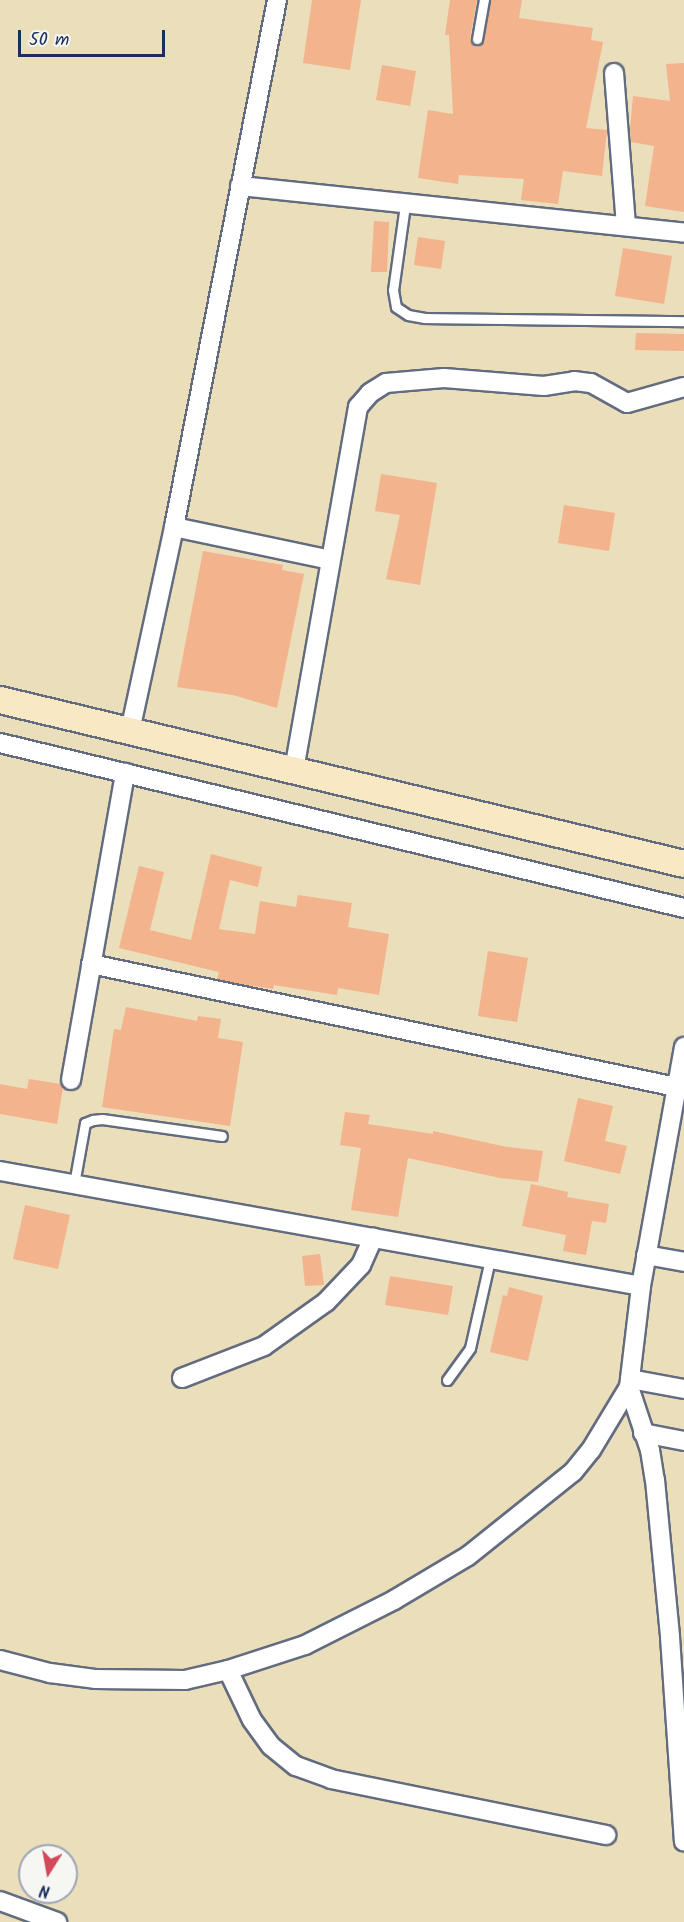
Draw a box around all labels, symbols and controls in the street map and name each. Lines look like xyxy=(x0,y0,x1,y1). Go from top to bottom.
scale bar xyxy=(21,18,168,56)
text: 50 m xyxy=(29,26,69,55)
north arrow xyxy=(18,1844,78,1904)
text: N xyxy=(38,1877,52,1903)

